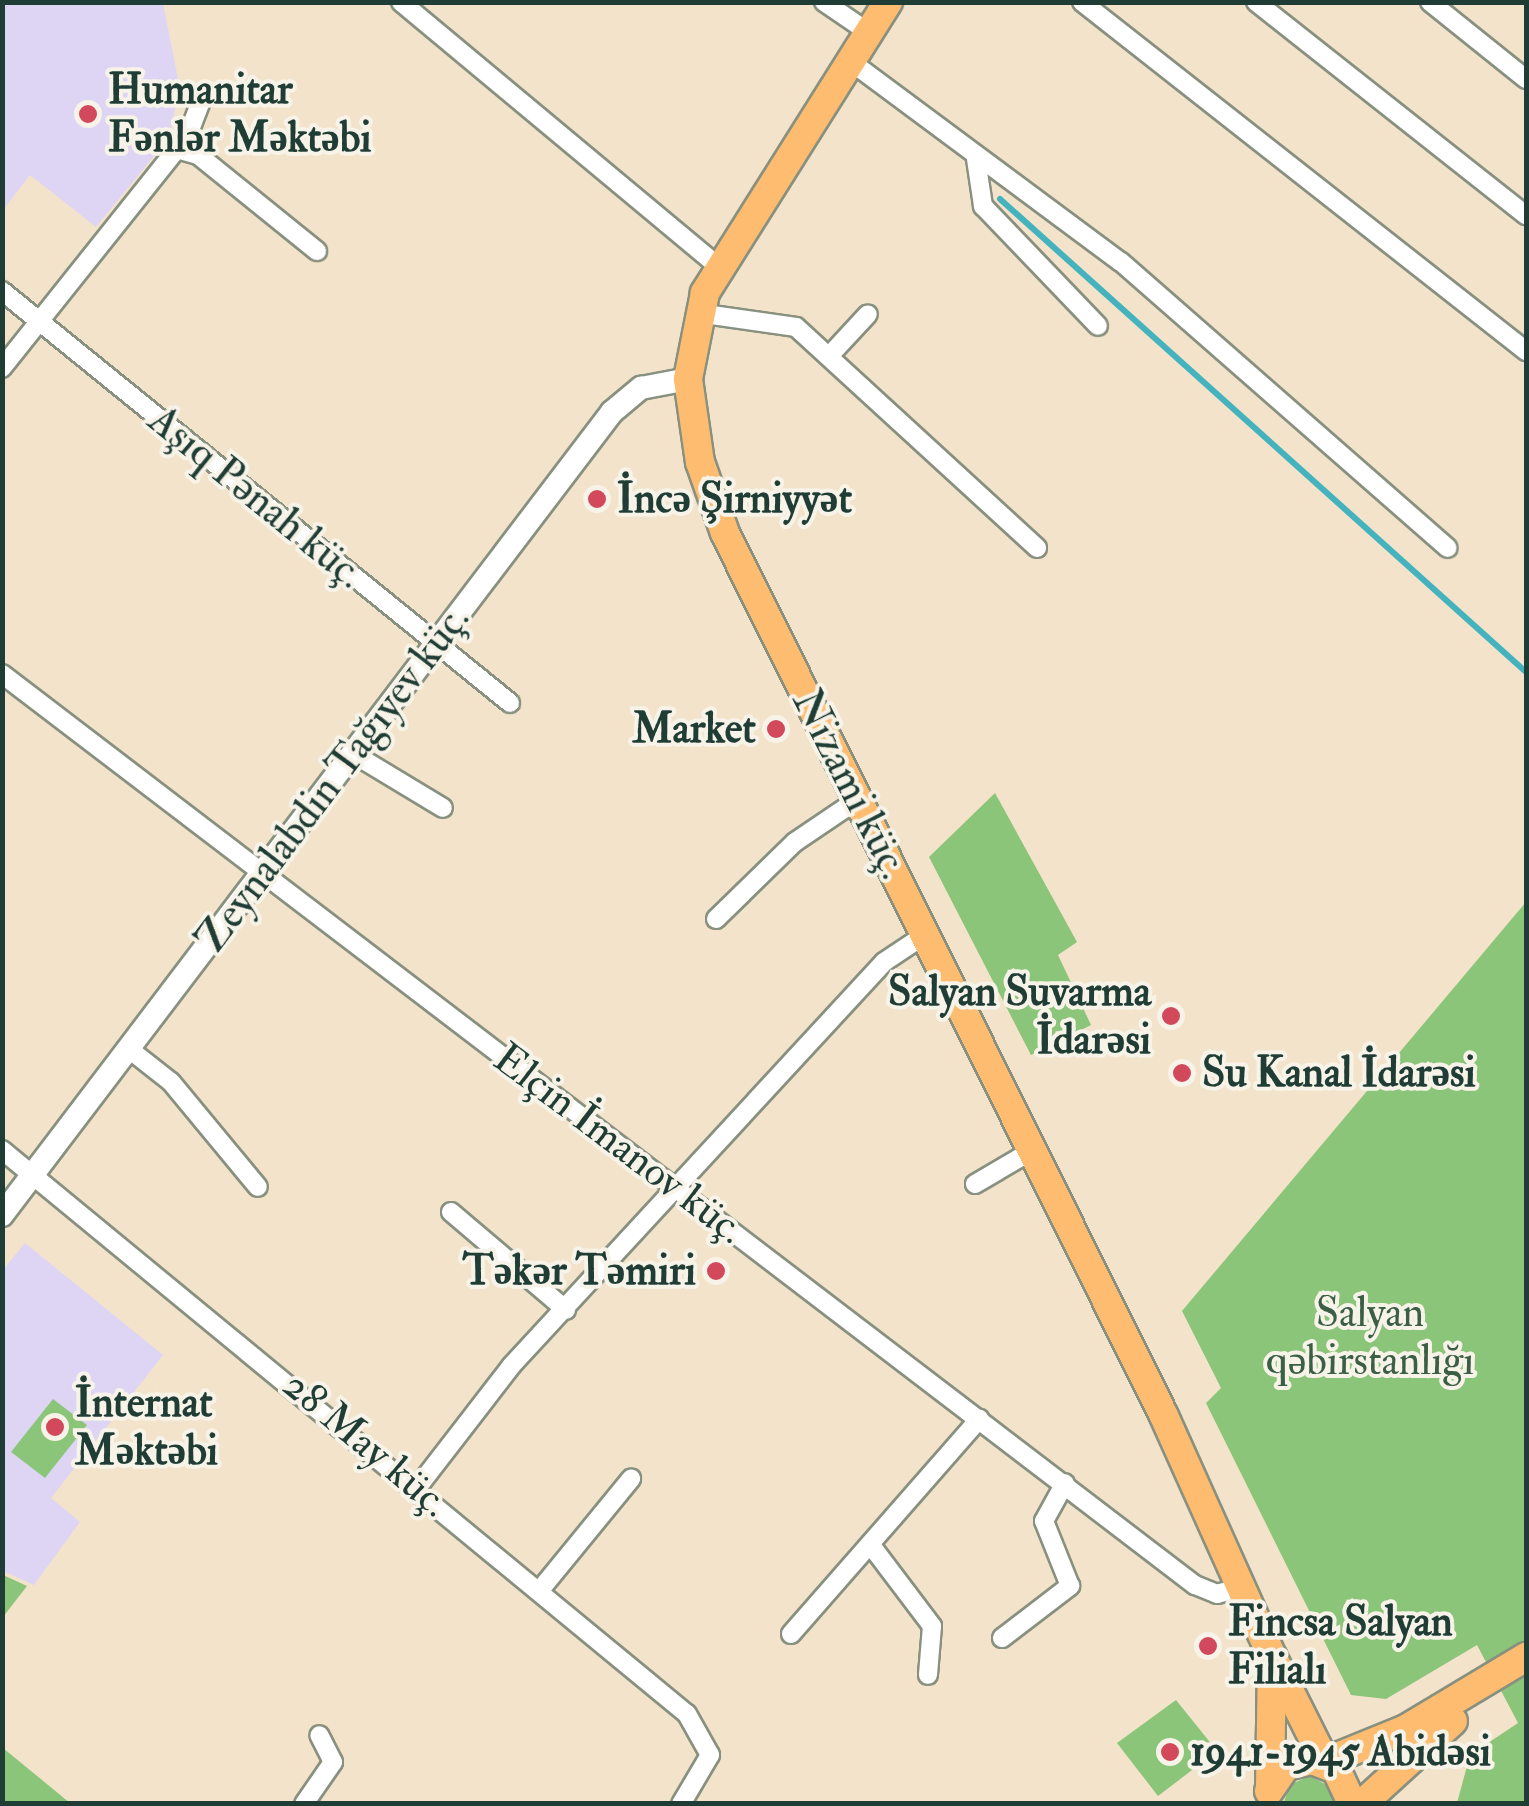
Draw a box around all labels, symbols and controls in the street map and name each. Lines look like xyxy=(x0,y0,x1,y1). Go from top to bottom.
place label: Humanitar Fənlər Məktəbi xyxy=(108,65,371,164)
marker: Humanitar Fənlər Məktəbi xyxy=(77,103,99,125)
street label: Aşıq Pənah küç. xyxy=(138,395,374,599)
place label: İncə Şirniyyət xyxy=(617,474,852,524)
marker: İncə Şirniyyət xyxy=(586,488,608,510)
street label: Zeynalabdin Tağıyev küç. xyxy=(186,595,480,963)
street label: Nizami küç. xyxy=(781,681,919,887)
place label: Market xyxy=(632,704,756,754)
marker: Market xyxy=(765,718,787,740)
place label: Salyan Suvarma İdarəsi xyxy=(888,967,1151,1066)
marker: Salyan Suvarma İdarəsi xyxy=(1160,1005,1182,1027)
street label: Elçin İmanov küç. xyxy=(484,1033,754,1255)
place label: Su Kanal İdarəsi xyxy=(1202,1048,1476,1098)
marker: Su Kanal İdarəsi xyxy=(1171,1062,1193,1084)
place label: Təkər Təmiri xyxy=(462,1246,696,1296)
marker: Təkər Təmiri xyxy=(705,1260,727,1282)
park label: Salyan qəbirstanlığı xyxy=(1266,1288,1474,1386)
street label: 28 May küç. xyxy=(273,1360,459,1528)
place label: İnternat Məktəbi xyxy=(75,1378,218,1476)
marker: İnternat Məktəbi xyxy=(44,1416,66,1438)
place label: Fincsa Salyan Filialı xyxy=(1228,1597,1453,1695)
marker: Fincsa Salyan Filialı xyxy=(1197,1635,1219,1657)
place label: 1941-1945 Abidəsi xyxy=(1190,1727,1491,1777)
marker: 1941-1945 Abidəsi xyxy=(1159,1741,1181,1763)

